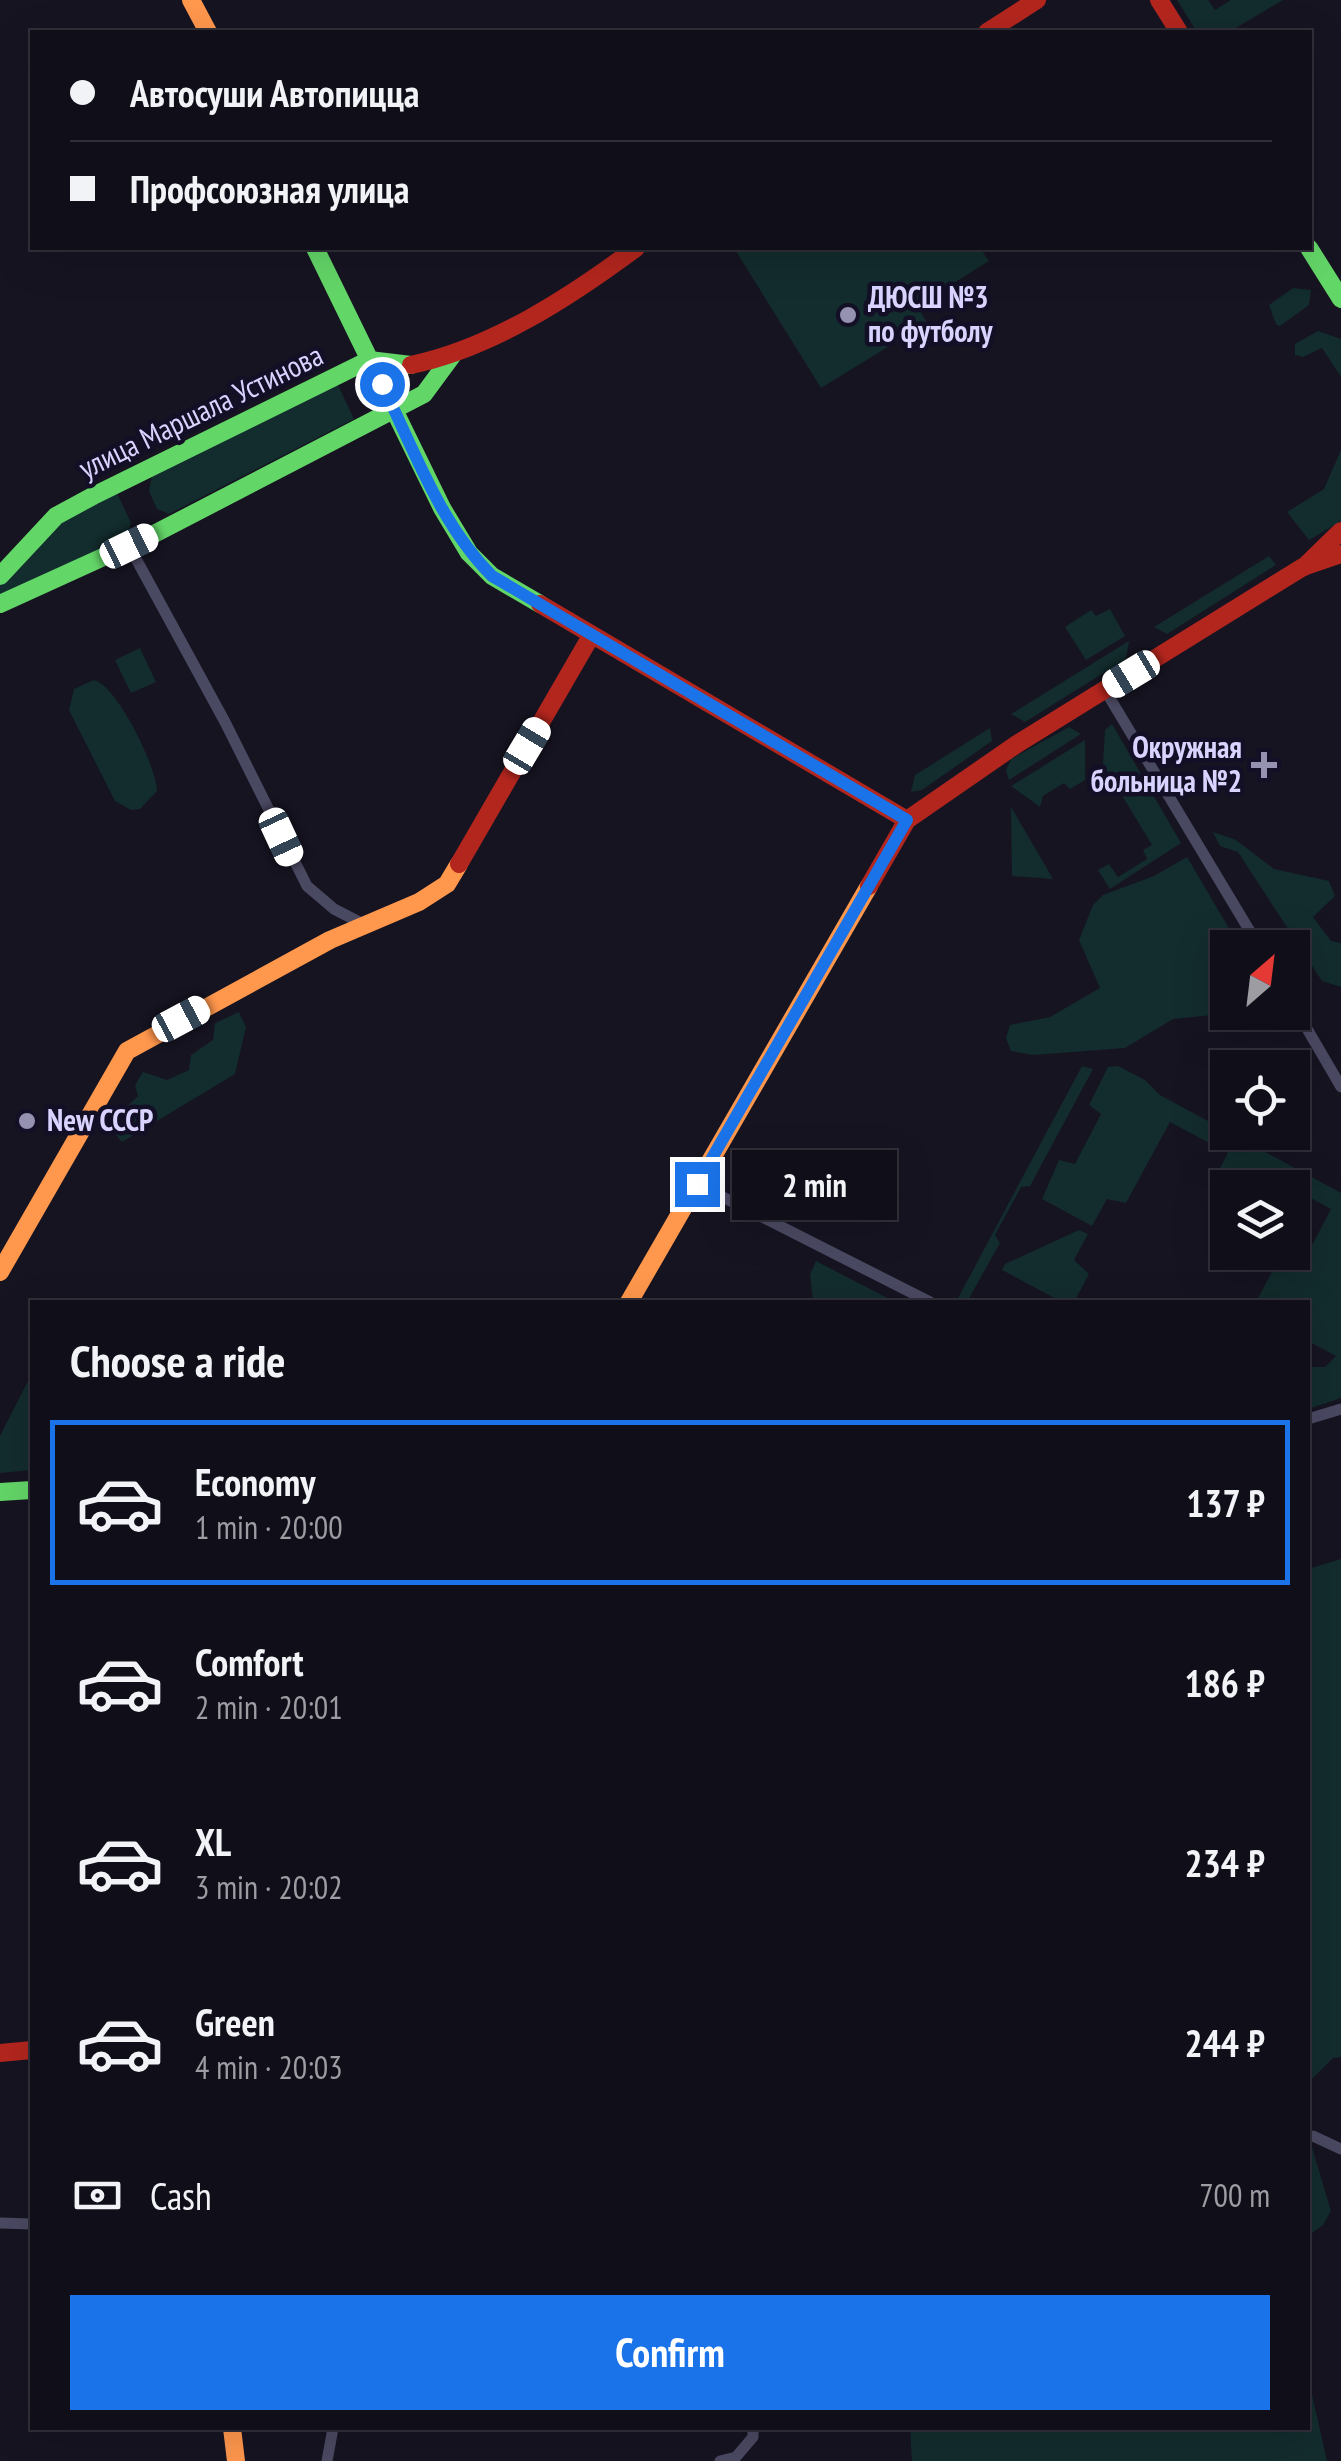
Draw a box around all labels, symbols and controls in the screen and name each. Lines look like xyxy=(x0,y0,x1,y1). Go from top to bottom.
text: Автосуши Автопицца xyxy=(130,68,420,117)
text: Профсоюзная улица xyxy=(130,164,409,213)
place label: ДЮСШ №3 по футболу xyxy=(868,277,994,350)
marker: ДЮСШ №3 по футболу xyxy=(837,304,859,326)
street label: улица Маршала Устинова xyxy=(72,335,329,487)
route start xyxy=(360,362,405,407)
car xyxy=(95,519,163,573)
car xyxy=(1098,646,1164,702)
car xyxy=(499,713,555,779)
place label: Окружная больница №2 xyxy=(1091,727,1242,800)
marker: Окружная больница №2 xyxy=(1251,752,1277,778)
car xyxy=(255,803,307,871)
north arrow xyxy=(1210,930,1310,1030)
map controls xyxy=(1210,930,1310,1270)
car xyxy=(147,992,215,1046)
button: locate xyxy=(1210,1050,1310,1150)
place label: New СССР xyxy=(47,1100,153,1139)
marker: New СССР xyxy=(16,1110,38,1132)
callout: 2 min xyxy=(732,1149,897,1219)
route end xyxy=(675,1162,720,1207)
text: 2 min xyxy=(782,1164,847,1206)
button: layers xyxy=(1210,1170,1310,1270)
text: Choose a ride xyxy=(70,1331,285,1389)
text: Economy xyxy=(195,1457,315,1506)
icon: car xyxy=(75,1458,165,1548)
text: 137 ₽ xyxy=(1186,1478,1265,1527)
text: 1 min · 20:00 xyxy=(195,1506,343,1548)
text: Comfort xyxy=(195,1637,304,1686)
icon: car xyxy=(75,1638,165,1728)
text: 186 ₽ xyxy=(1185,1658,1265,1707)
text: 2 min · 20:01 xyxy=(195,1686,343,1728)
text: XL xyxy=(195,1817,231,1866)
icon: car xyxy=(75,1818,165,1908)
text: 234 ₽ xyxy=(1185,1838,1265,1887)
text: 3 min · 20:02 xyxy=(195,1866,343,1908)
text: Green xyxy=(195,1997,275,2046)
icon: car xyxy=(75,1998,165,2088)
text: 244 ₽ xyxy=(1185,2018,1265,2067)
text: 4 min · 20:03 xyxy=(195,2046,343,2088)
icon: cash xyxy=(70,2168,125,2223)
text: Cash xyxy=(150,2171,212,2220)
text: 700 m xyxy=(1199,2174,1270,2216)
button: Confirm xyxy=(70,2295,1270,2410)

